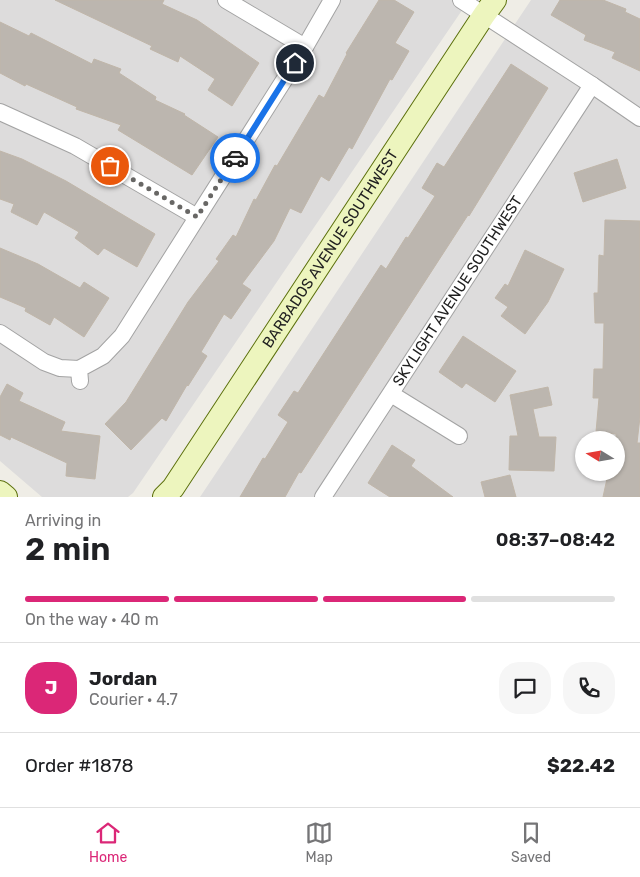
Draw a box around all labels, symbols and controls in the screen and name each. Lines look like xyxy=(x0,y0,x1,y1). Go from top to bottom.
pin xyxy=(274,42,316,84)
icon: home xyxy=(281,49,309,77)
courier xyxy=(210,133,260,183)
icon: car xyxy=(221,144,249,172)
pin xyxy=(89,145,131,187)
street label: BARBADOS AVENUE SOUTHWEST xyxy=(259,146,402,351)
icon: bag xyxy=(96,152,124,180)
street label: SKYLIGHT AVENUE SOUTHWEST xyxy=(389,192,526,390)
north arrow xyxy=(575,431,625,481)
map controls xyxy=(575,431,625,481)
text: Arriving in xyxy=(25,511,101,530)
text: 08:37–08:42 xyxy=(496,528,615,551)
text: 2 min xyxy=(25,530,110,568)
text: On the way · 40 m xyxy=(25,610,159,629)
button: chat xyxy=(499,662,551,714)
button: phone xyxy=(563,662,615,714)
text: Jordan xyxy=(89,667,157,690)
text: J xyxy=(45,676,57,699)
text: Courier · 4.7 xyxy=(89,690,178,709)
text: Order #1878 xyxy=(25,754,134,777)
text: $22.42 xyxy=(547,754,615,777)
tab: Home xyxy=(89,819,127,866)
tab: Map xyxy=(305,819,333,866)
tab: Saved xyxy=(511,819,551,866)

